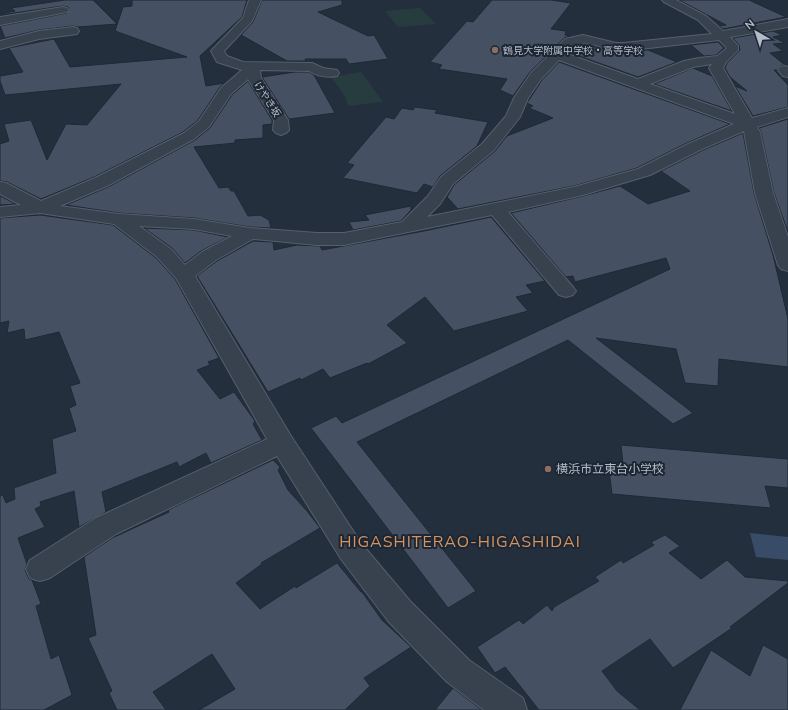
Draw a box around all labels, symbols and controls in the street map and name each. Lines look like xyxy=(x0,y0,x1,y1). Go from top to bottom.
north arrow xyxy=(736,12,776,52)
text: N xyxy=(742,16,758,33)
place label: 鶴見大学附属中学校・高等学校 xyxy=(503,44,643,58)
marker: 鶴見大学附属中学校・高等学校 xyxy=(490,45,500,55)
street label: けやき坂 xyxy=(250,79,284,120)
place label: 横浜市立東台小学校 xyxy=(556,461,664,477)
marker: 横浜市立東台小学校 xyxy=(543,464,553,474)
district label: HIGASHITERAO-HIGASHIDAI xyxy=(339,531,581,553)

